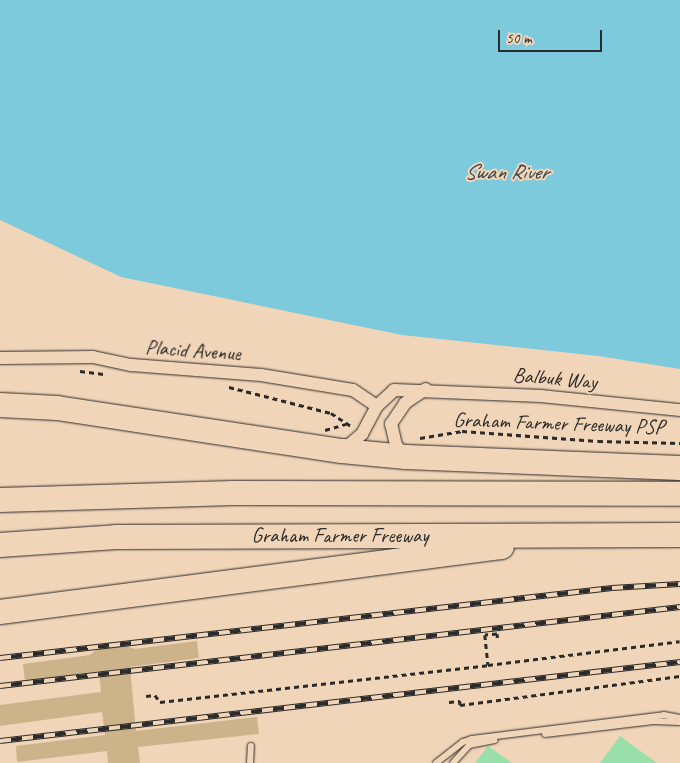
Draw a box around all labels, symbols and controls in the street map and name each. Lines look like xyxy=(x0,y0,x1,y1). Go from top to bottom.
scale bar xyxy=(500,20,604,52)
text: 50 m xyxy=(506,29,532,48)
water label: Swan River xyxy=(464,160,548,186)
street label: Placid Avenue xyxy=(144,334,242,366)
street label: Balbuk Way xyxy=(512,362,598,394)
street label: Graham Farmer Freeway PSP xyxy=(453,407,665,439)
street label: Graham Farmer Freeway xyxy=(252,522,428,548)

